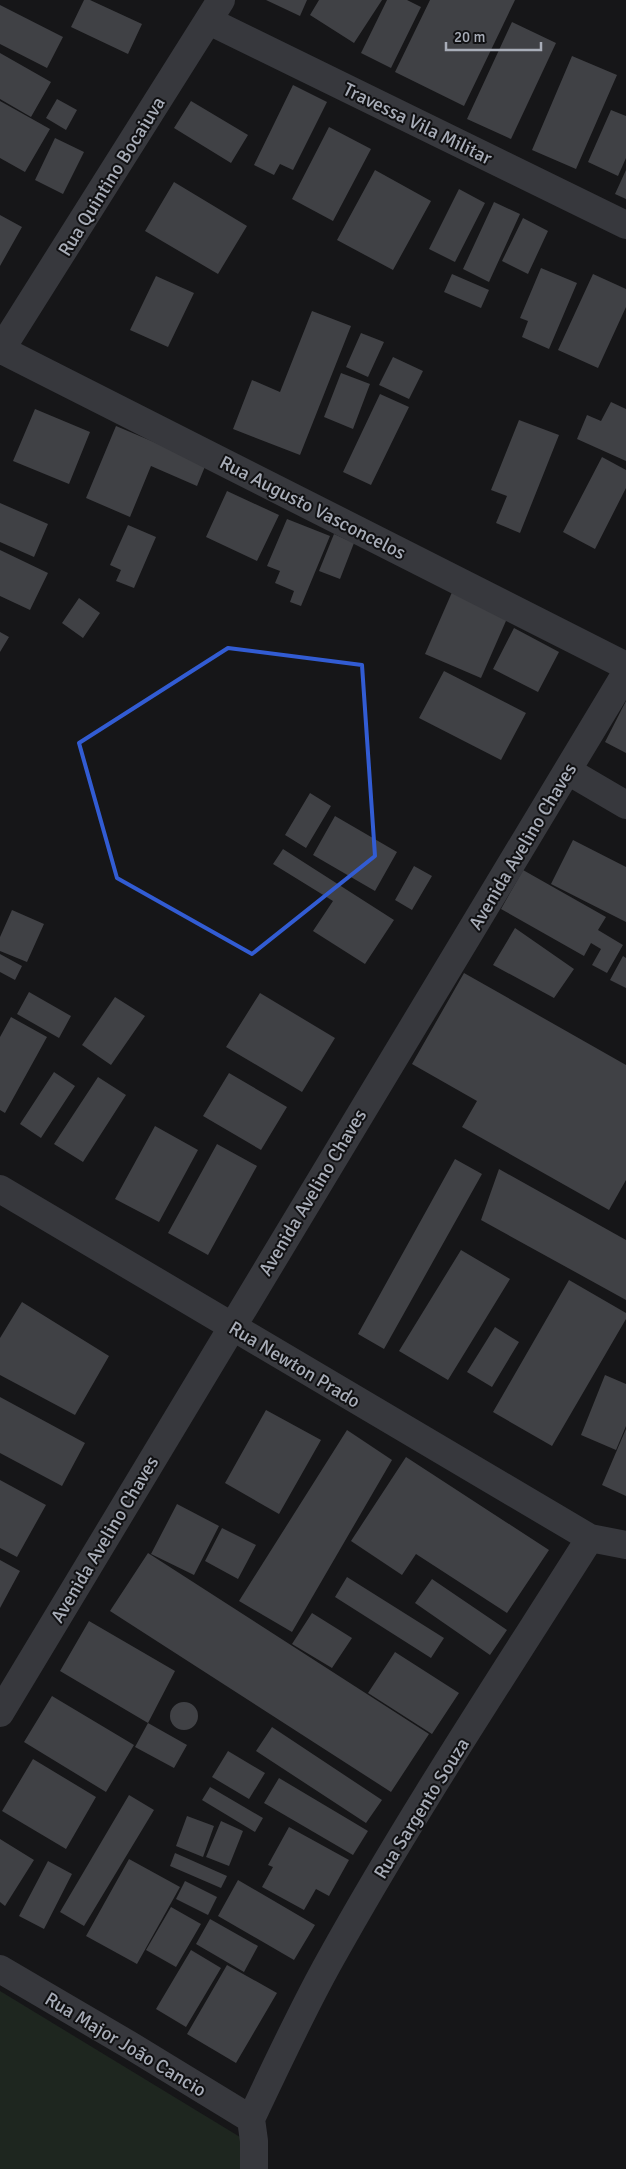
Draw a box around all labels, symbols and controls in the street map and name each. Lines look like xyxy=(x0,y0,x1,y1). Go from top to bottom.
scale bar xyxy=(446,20,541,52)
text: 20 m xyxy=(454,28,485,46)
street label: Travessa Vila Militar xyxy=(339,77,496,170)
street label: Rua Quintino Bocaiuva xyxy=(53,92,171,261)
street label: Rua Augusto Vasconcelos xyxy=(216,451,410,565)
street label: Avenida Avelino Chaves xyxy=(464,759,582,934)
street label: Avenida Avelino Chaves xyxy=(254,1105,372,1280)
street label: Rua Newton Prado xyxy=(224,1316,365,1414)
street label: Avenida Avelino Chaves xyxy=(46,1452,164,1627)
street label: Rua Sargento Souza xyxy=(369,1734,475,1883)
street label: Rua Major João Cancio xyxy=(40,1987,211,2103)

